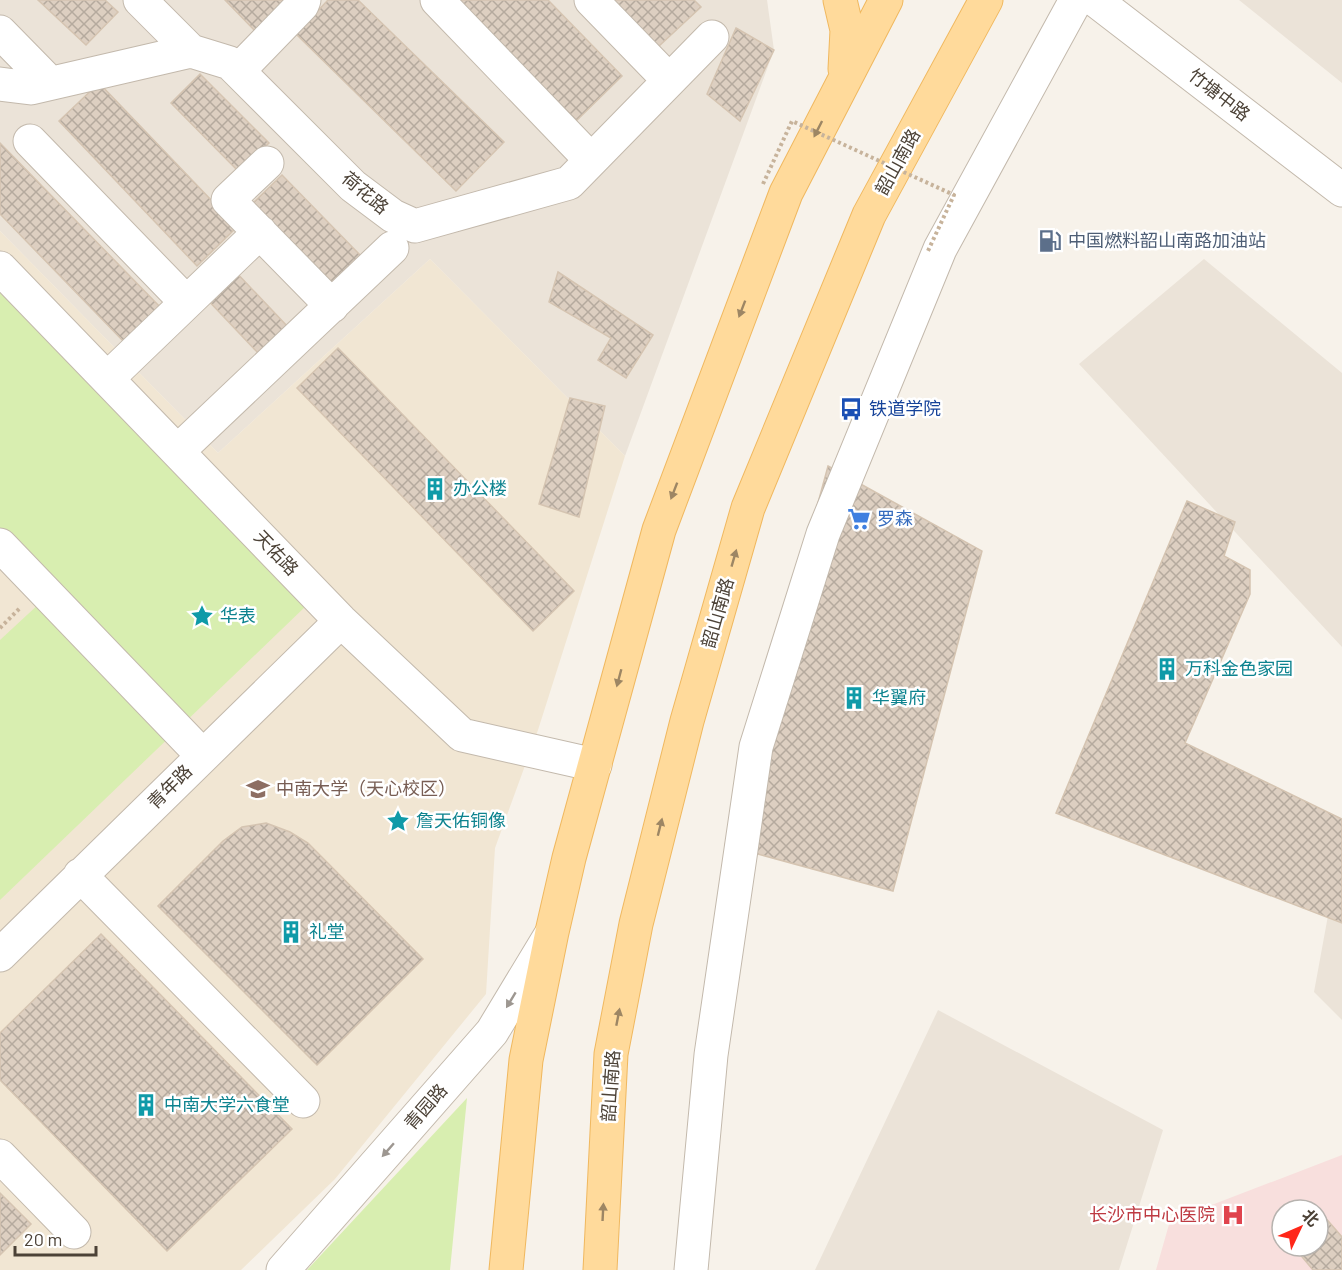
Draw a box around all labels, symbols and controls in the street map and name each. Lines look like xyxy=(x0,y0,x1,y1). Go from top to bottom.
street label: 竹塘中路 xyxy=(1184,63,1255,125)
one-way arrow xyxy=(813,121,823,138)
street label: 韶山南路 xyxy=(870,125,924,198)
street label: 荷花路 xyxy=(338,166,393,218)
fuel station icon: 中国燃料韶山南路加油站 xyxy=(1037,228,1063,254)
place label: 中国燃料韶山南路加油站 xyxy=(1068,229,1266,251)
one-way arrow xyxy=(737,300,747,318)
bus stop icon: 铁道学院 xyxy=(838,396,864,422)
place label: 铁道学院 xyxy=(869,397,941,419)
building icon: 办公楼 xyxy=(422,476,448,502)
place label: 办公楼 xyxy=(453,477,507,499)
one-way arrow xyxy=(668,483,678,501)
supermarket icon: 罗森 xyxy=(846,506,872,532)
place label: 罗森 xyxy=(877,507,913,529)
street label: 天佑路 xyxy=(250,525,303,579)
one-way arrow xyxy=(730,549,739,567)
street label: 韶山南路 xyxy=(697,575,738,650)
place icon: 华表 xyxy=(189,603,215,629)
place label: 华表 xyxy=(220,604,256,626)
building icon: 万科金色家园 xyxy=(1154,656,1180,682)
place label: 万科金色家园 xyxy=(1185,657,1293,679)
one-way arrow xyxy=(613,669,623,687)
building icon: 华翼府 xyxy=(841,685,867,711)
place label: 华翼府 xyxy=(872,686,926,708)
street label: 青年路 xyxy=(142,759,196,813)
school or university icon: 中南大学（天心校区） xyxy=(245,776,271,802)
place label: 中南大学（天心校区） xyxy=(276,777,456,799)
place icon: 詹天佑铜像 xyxy=(385,808,411,834)
place label: 詹天佑铜像 xyxy=(416,809,506,831)
one-way arrow xyxy=(656,818,666,836)
building icon: 礼堂 xyxy=(278,919,304,945)
place label: 礼堂 xyxy=(309,920,345,942)
one-way arrow xyxy=(506,992,517,1008)
one-way arrow xyxy=(614,1008,623,1027)
street label: 韶山南路 xyxy=(597,1049,623,1123)
street label: 青园路 xyxy=(399,1079,451,1134)
building icon: 中南大学六食堂 xyxy=(133,1092,159,1118)
place label: 中南大学六食堂 xyxy=(164,1093,290,1115)
one-way arrow xyxy=(382,1142,395,1157)
north arrow xyxy=(1270,1198,1330,1258)
one-way arrow xyxy=(599,1202,608,1221)
hospital icon: 长沙市中心医院 xyxy=(1220,1202,1246,1228)
place label: 长沙市中心医院 xyxy=(1089,1203,1215,1225)
text: 北 xyxy=(1299,1205,1324,1230)
scale bar xyxy=(15,1219,96,1257)
text: 20 m xyxy=(24,1228,62,1250)

